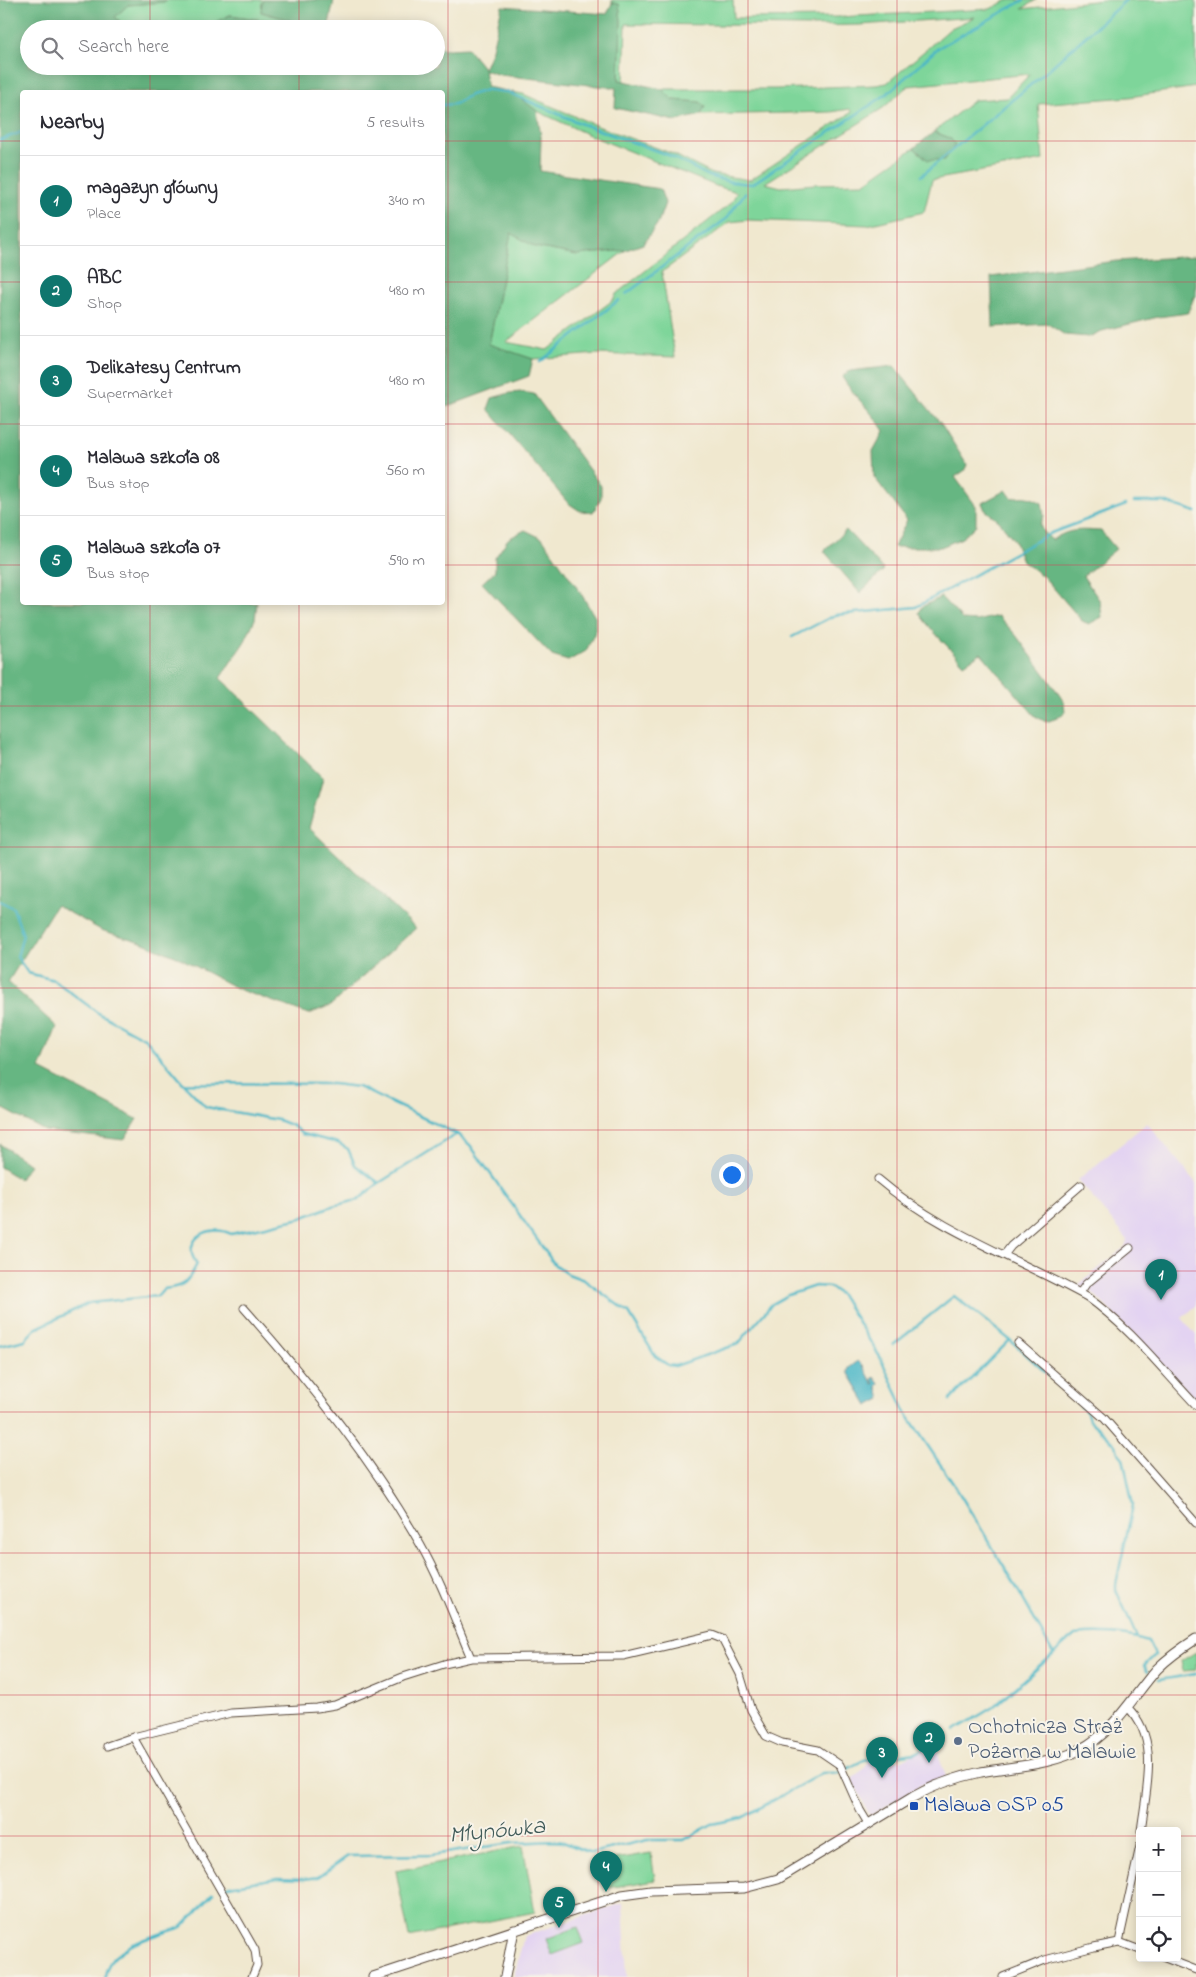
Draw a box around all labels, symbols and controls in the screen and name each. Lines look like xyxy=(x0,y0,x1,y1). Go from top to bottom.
search box xyxy=(20,20,445,75)
icon: search xyxy=(38,34,66,62)
text: Search here xyxy=(78,34,169,61)
text: Nearby xyxy=(40,108,104,138)
text: 5 results xyxy=(366,111,425,135)
text: magazyn główny xyxy=(87,175,218,202)
text: 1 xyxy=(53,189,59,213)
text: 340 m xyxy=(388,189,425,213)
text: Place xyxy=(87,202,121,226)
text: ABC xyxy=(87,265,122,292)
text: 2 xyxy=(52,279,60,303)
text: 480 m xyxy=(389,279,425,303)
text: Shop xyxy=(87,292,122,316)
text: Delikatesy Centrum xyxy=(87,355,241,382)
text: 3 xyxy=(53,369,59,393)
text: 480 m xyxy=(389,369,425,393)
text: Supermarket xyxy=(87,382,173,406)
text: Malawa szkoła 08 xyxy=(87,445,220,472)
text: 4 xyxy=(53,459,59,483)
text: 560 m xyxy=(385,459,425,483)
text: Bus stop xyxy=(87,472,150,496)
text: Malawa szkoła 07 xyxy=(87,535,220,562)
text: 5 xyxy=(51,549,61,573)
text: 590 m xyxy=(388,549,425,573)
text: Bus stop xyxy=(87,562,150,586)
your location xyxy=(719,1162,745,1188)
pin: 1 xyxy=(1145,1259,1177,1300)
place label: Ochotnicza Straż Pożarna w Malawie xyxy=(968,1712,1136,1769)
pin: 2 xyxy=(913,1722,945,1763)
marker: Ochotnicza Straż Pożarna w Malawie xyxy=(952,1735,964,1747)
pin: 3 xyxy=(866,1737,898,1778)
place label: Malawa OSP 05 xyxy=(924,1790,1064,1822)
marker: Malawa OSP 05 xyxy=(908,1800,920,1812)
water label: Młynówka xyxy=(447,1809,548,1854)
map controls xyxy=(1136,1827,1181,1962)
button: + xyxy=(1136,1827,1181,1872)
pin: 4 xyxy=(590,1851,622,1892)
button: − xyxy=(1136,1872,1181,1917)
pin: 5 xyxy=(543,1887,575,1928)
button: locate xyxy=(1136,1917,1181,1962)

